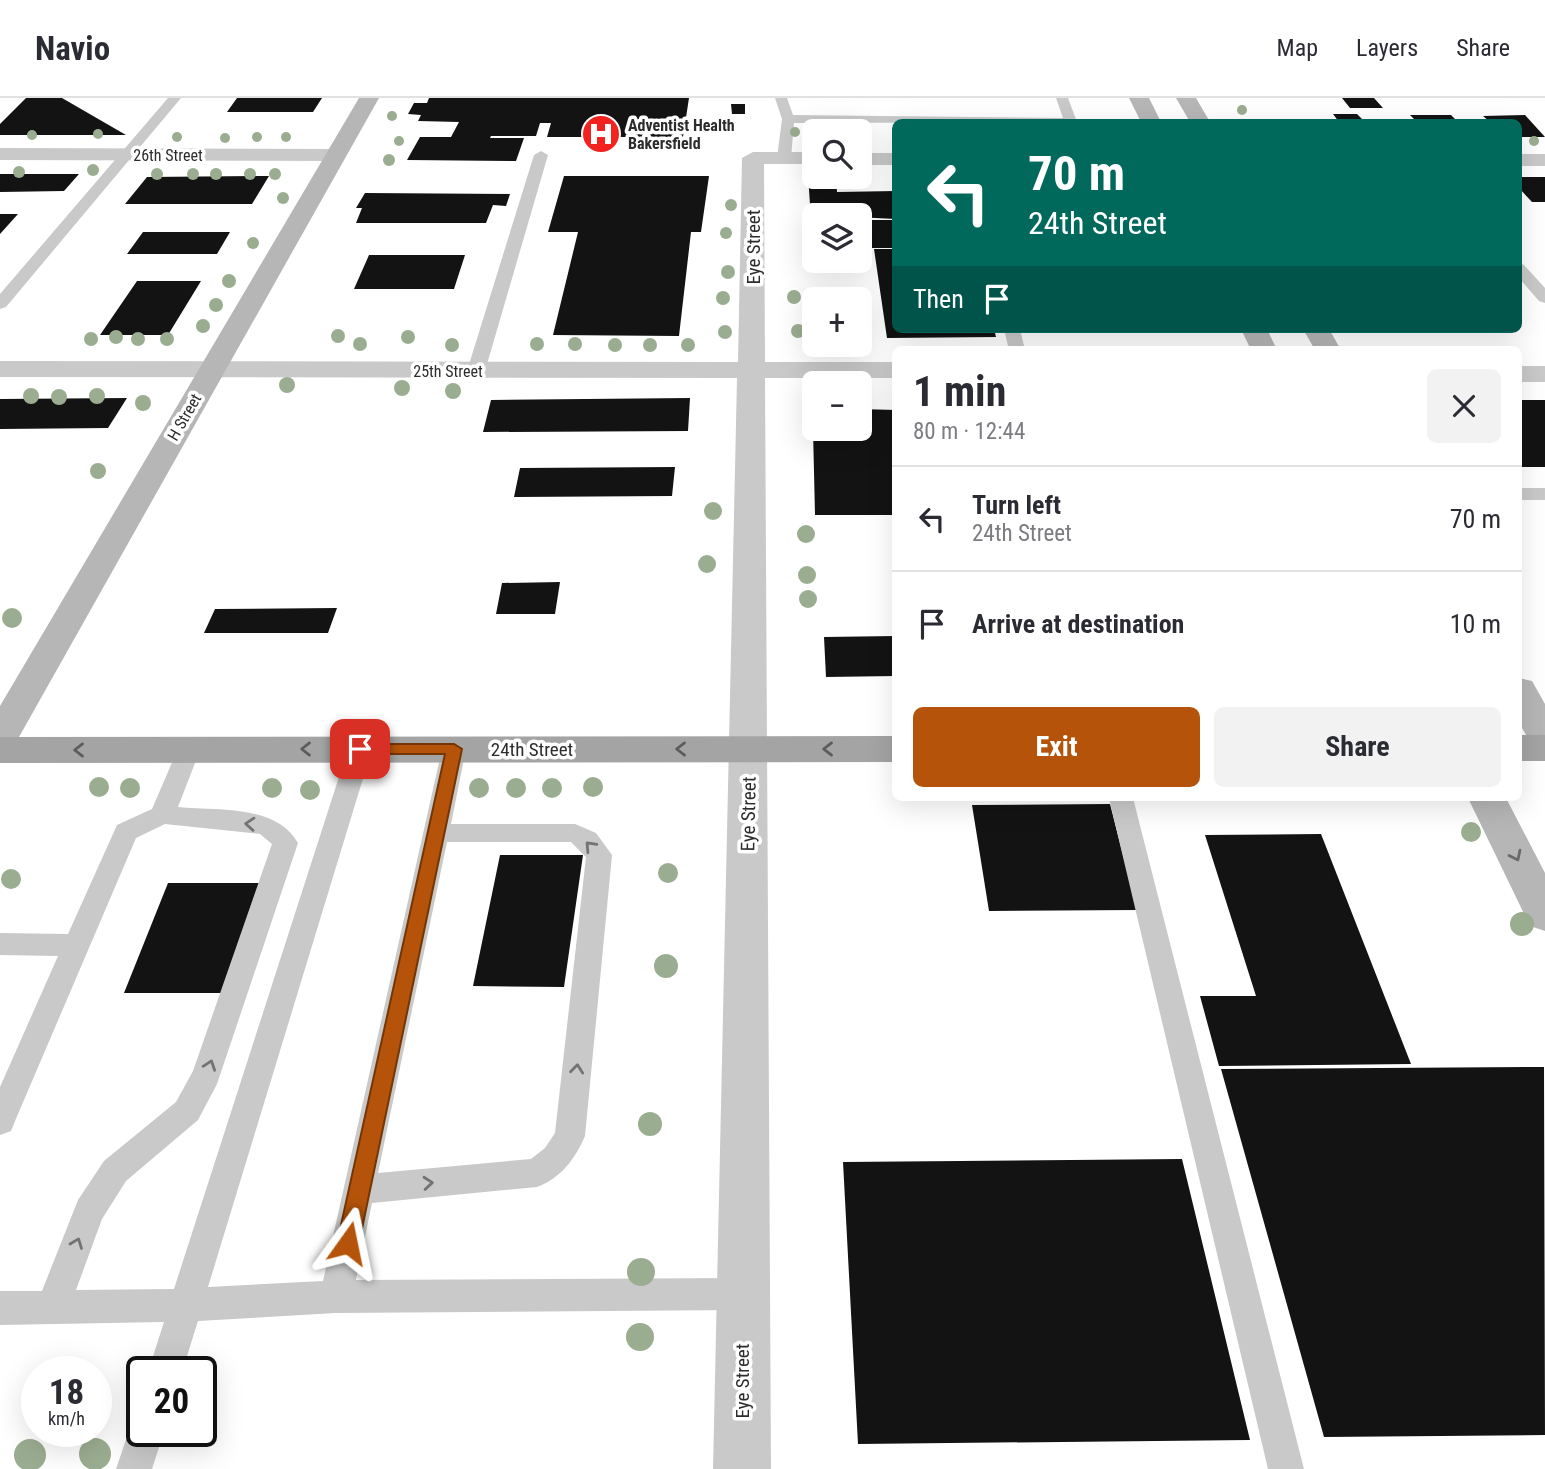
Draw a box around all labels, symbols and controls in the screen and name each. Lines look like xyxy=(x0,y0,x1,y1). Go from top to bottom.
text: Navio xyxy=(35,29,110,68)
text: Map xyxy=(1277,34,1318,62)
text: Layers xyxy=(1356,34,1418,62)
text: Share xyxy=(1456,34,1510,62)
hospital icon: Adventist Health Bakersfield xyxy=(580,113,622,155)
place label: Adventist Health Bakersfield xyxy=(628,116,735,153)
map controls xyxy=(802,119,872,441)
button: search xyxy=(802,119,872,189)
text: 70 m xyxy=(1028,145,1125,202)
street label: 26th Street xyxy=(133,146,203,165)
icon: left xyxy=(913,147,1004,238)
button: layers xyxy=(802,203,872,273)
text: 24th Street xyxy=(1028,204,1167,242)
street label: Eye Street xyxy=(742,210,765,284)
icon: arrive xyxy=(978,280,1016,318)
text: Then xyxy=(913,284,964,314)
button: + xyxy=(802,287,872,357)
street label: 25th Street xyxy=(413,362,483,381)
text: 1 min xyxy=(913,367,1006,416)
button: close xyxy=(1427,369,1501,443)
button: − xyxy=(802,371,872,441)
street label: H Street xyxy=(163,390,206,444)
text: 80 m · 12:44 xyxy=(913,418,1025,445)
text: Turn left xyxy=(972,490,1061,520)
icon: left xyxy=(913,500,951,538)
text: 70 m xyxy=(1450,504,1501,534)
text: 24th Street xyxy=(972,520,1072,547)
icon: arrive xyxy=(913,605,951,643)
text: Arrive at destination xyxy=(972,609,1184,639)
text: 10 m xyxy=(1450,609,1501,639)
button: Exit xyxy=(913,707,1200,787)
button: Share xyxy=(1214,707,1501,787)
pin xyxy=(330,719,390,779)
icon: arrive xyxy=(341,730,379,768)
street label: 24th Street xyxy=(491,738,573,761)
one-way arrow xyxy=(300,741,311,757)
one-way arrow xyxy=(675,741,685,757)
one-way arrow xyxy=(822,741,833,757)
one-way arrow xyxy=(73,742,83,758)
street label: Eye Street xyxy=(736,776,761,852)
one-way arrow xyxy=(244,817,255,832)
one-way arrow xyxy=(586,841,598,854)
one-way arrow xyxy=(1508,849,1522,861)
one-way arrow xyxy=(202,1059,216,1071)
one-way arrow xyxy=(569,1063,584,1074)
one-way arrow xyxy=(423,1176,434,1191)
position arrow xyxy=(311,1206,385,1280)
one-way arrow xyxy=(69,1238,83,1250)
street label: Eye Street xyxy=(731,1344,754,1418)
speed limit sign: 20 xyxy=(126,1356,217,1447)
text: 18 xyxy=(49,1372,84,1413)
text: km/h xyxy=(48,1408,85,1429)

